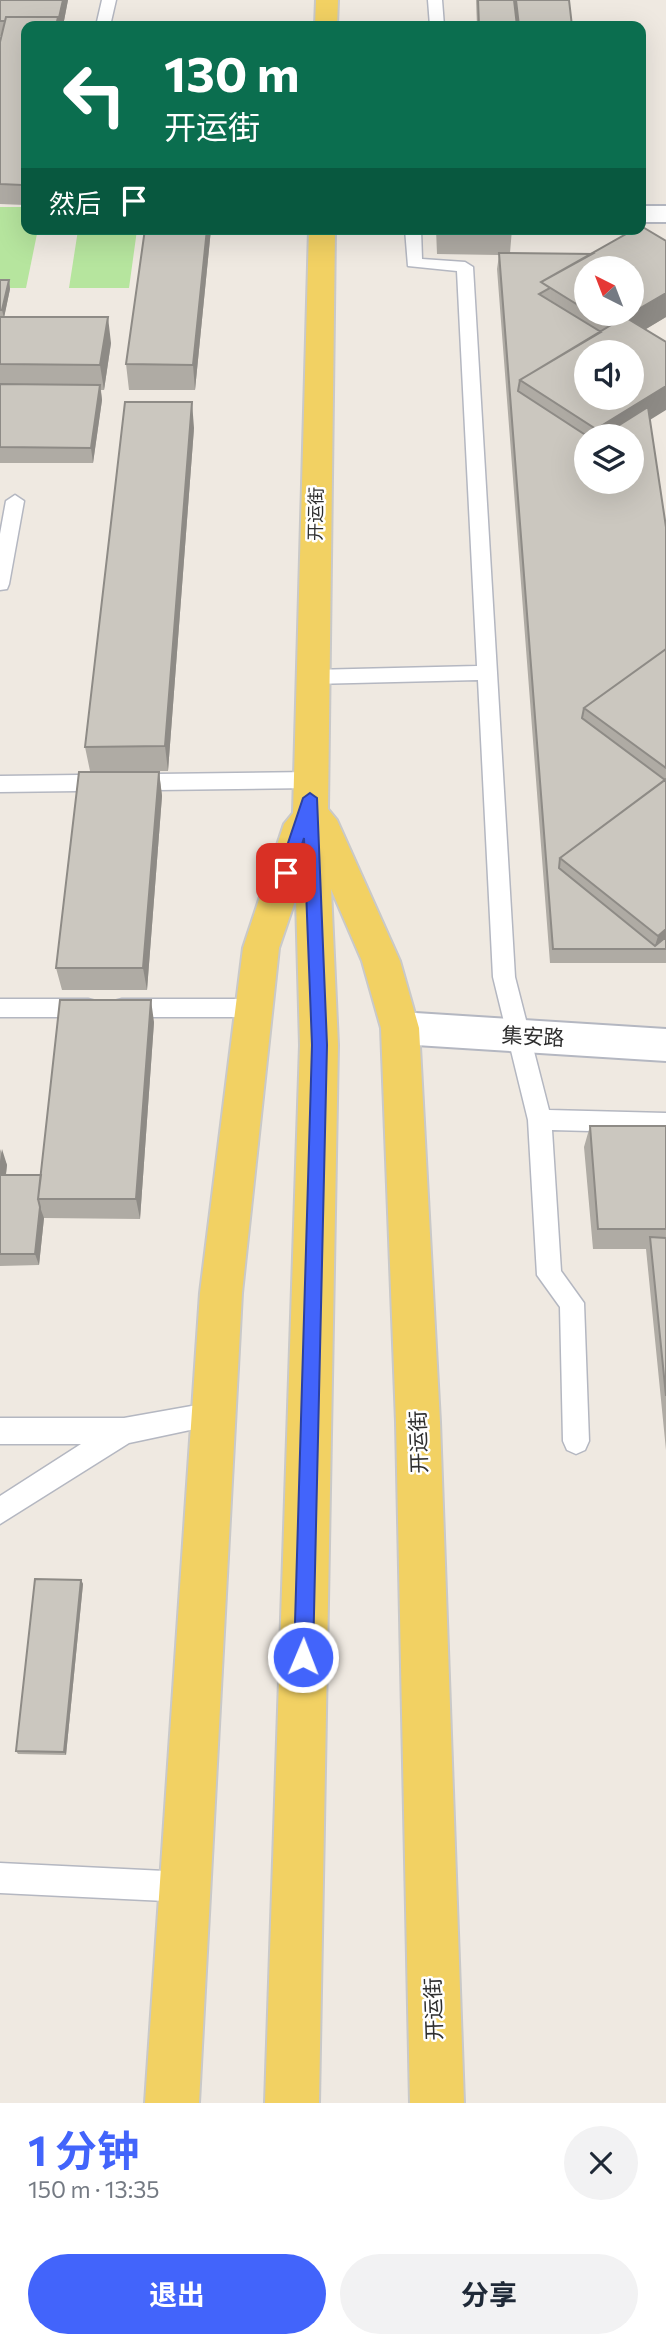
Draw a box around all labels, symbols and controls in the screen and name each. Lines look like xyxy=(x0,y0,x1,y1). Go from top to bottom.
text: 130 m xyxy=(164,42,299,102)
icon: left xyxy=(49,49,140,140)
text: 开运街 xyxy=(164,106,260,146)
icon: arrive xyxy=(115,182,153,220)
text: 然后 xyxy=(49,187,101,218)
north arrow xyxy=(574,256,644,326)
map controls xyxy=(574,256,644,494)
button: sound xyxy=(574,340,644,410)
button: layers xyxy=(574,424,644,494)
street label: 开运街 xyxy=(304,487,326,541)
pin xyxy=(256,843,316,903)
icon: arrive xyxy=(267,854,305,892)
street label: 集安路 xyxy=(501,1021,565,1050)
street label: 开运街 xyxy=(404,1410,431,1474)
position arrow xyxy=(266,1620,340,1694)
street label: 开运街 xyxy=(419,1977,446,2041)
text: 1 分钟 xyxy=(28,2123,139,2175)
button: close xyxy=(564,2126,638,2200)
text: 150 m · 13:35 xyxy=(28,2175,159,2203)
button: 退出 xyxy=(28,2254,326,2334)
button: 分享 xyxy=(340,2254,638,2334)

